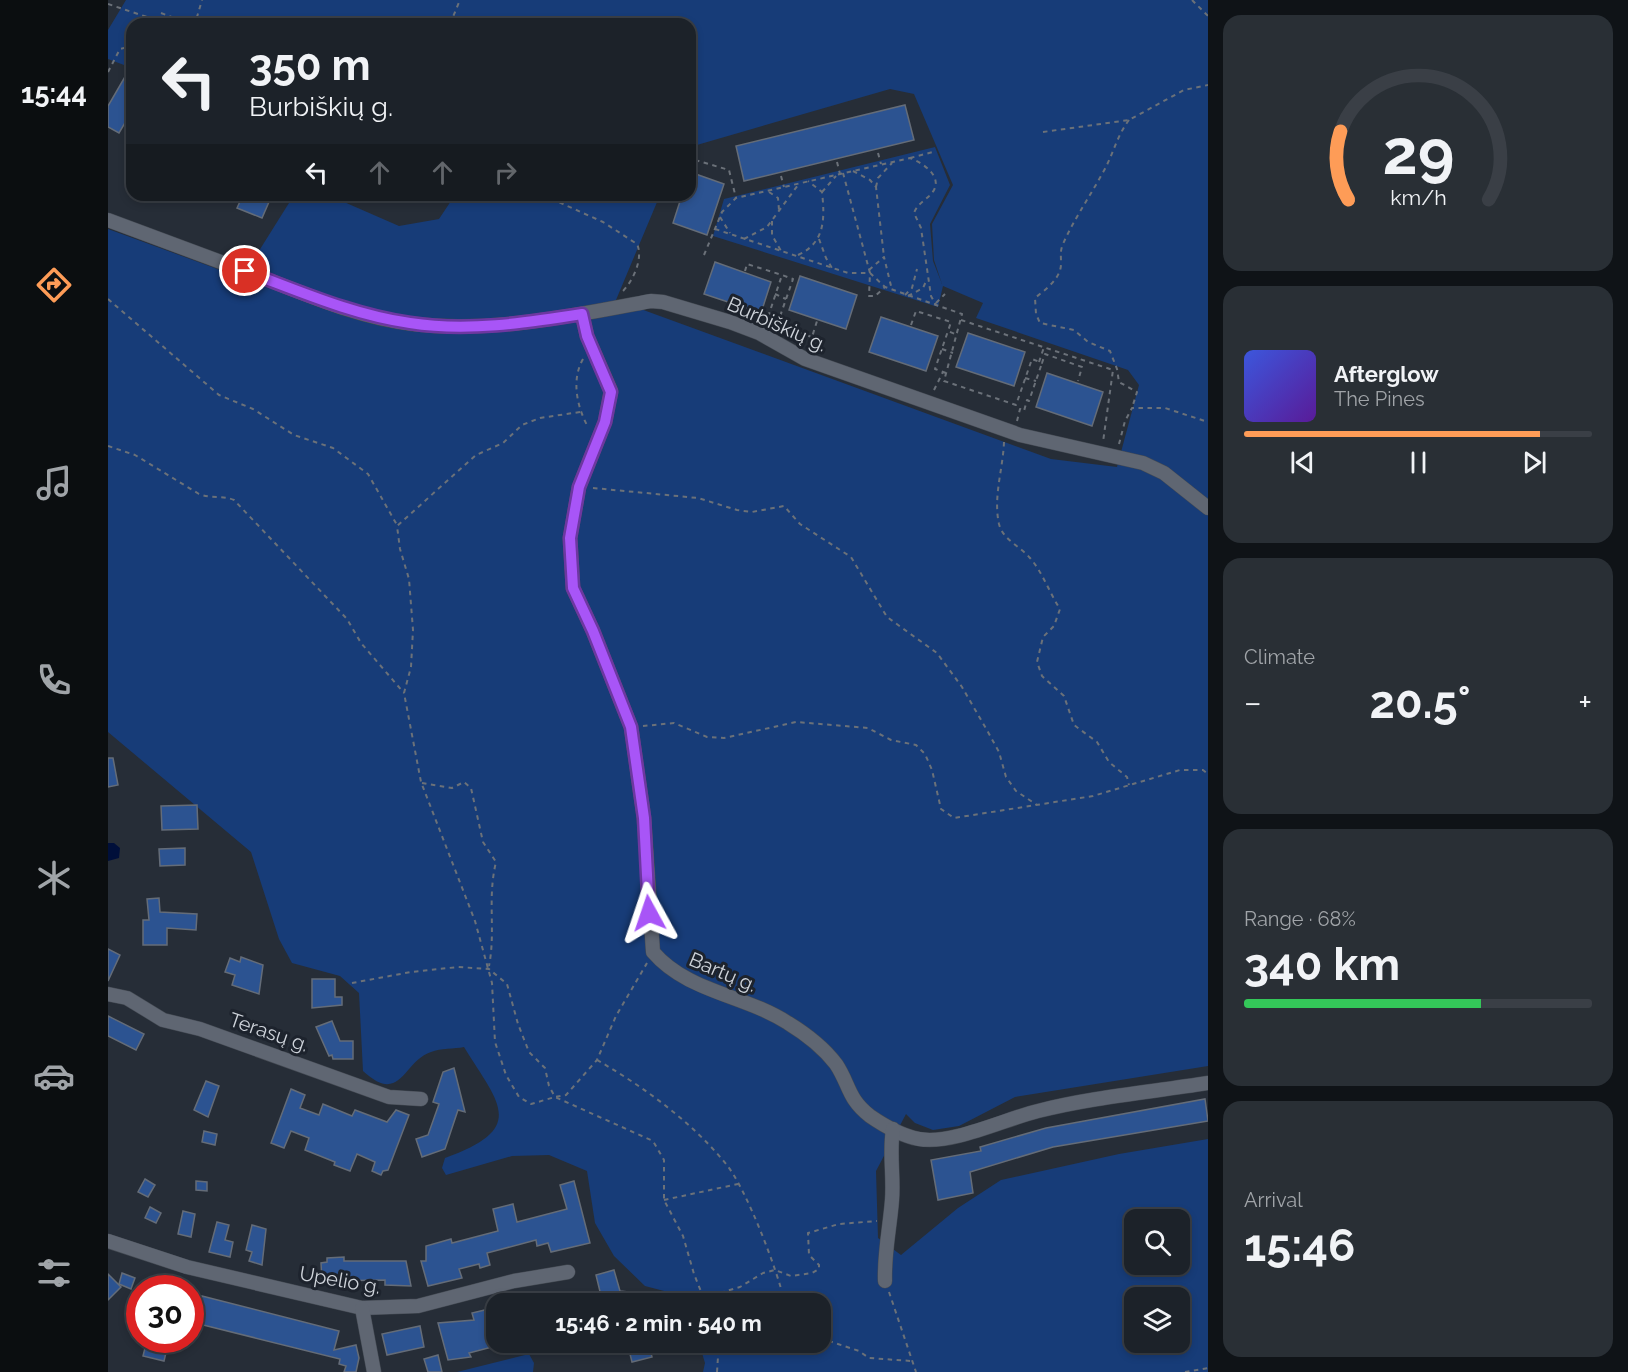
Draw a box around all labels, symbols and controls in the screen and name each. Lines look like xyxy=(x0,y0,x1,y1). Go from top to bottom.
text: 350 m xyxy=(249,41,371,90)
icon: left xyxy=(150,42,228,120)
text: 15:44 xyxy=(21,78,87,109)
text: Burbiškių g. xyxy=(249,91,393,122)
text: 29 xyxy=(1382,115,1454,189)
icon: left xyxy=(300,156,333,189)
icon: ahead xyxy=(363,156,396,189)
icon: ahead xyxy=(426,156,459,189)
icon: right xyxy=(489,156,522,189)
text: km/h xyxy=(1390,186,1446,211)
pin xyxy=(219,245,270,296)
icon: arrive xyxy=(228,254,261,287)
icon: directions xyxy=(33,264,75,306)
street label: Burbiškių g. xyxy=(723,291,831,357)
text: Afterglow xyxy=(1334,361,1439,387)
text: The Pines xyxy=(1334,387,1425,411)
icon: previous xyxy=(1286,446,1319,479)
icon: pause xyxy=(1402,446,1435,479)
icon: next xyxy=(1518,446,1551,479)
icon: music xyxy=(33,462,75,504)
text: Climate xyxy=(1244,645,1315,669)
icon: phone xyxy=(33,659,75,701)
text: 20.5° xyxy=(1370,676,1470,729)
text: − xyxy=(1244,683,1262,722)
text: + xyxy=(1578,683,1592,722)
icon: climate xyxy=(33,857,75,899)
position arrow xyxy=(617,881,681,945)
text: Range · 68% xyxy=(1244,907,1356,931)
text: 340 km xyxy=(1244,938,1400,991)
street label: Bartų g. xyxy=(686,947,760,997)
street label: Terasų g. xyxy=(226,1007,312,1057)
icon: car xyxy=(33,1055,75,1097)
text: Arrival xyxy=(1244,1188,1303,1212)
map controls xyxy=(1124,1209,1190,1353)
button: search xyxy=(1124,1209,1190,1275)
text: 15:46 xyxy=(1244,1219,1355,1272)
icon: filters xyxy=(33,1252,75,1294)
street label: Upelio g. xyxy=(298,1261,382,1299)
speed limit sign: 30 xyxy=(126,1275,204,1353)
button: layers xyxy=(1124,1287,1190,1353)
text: 15:46 · 2 min · 540 m xyxy=(555,1310,762,1336)

